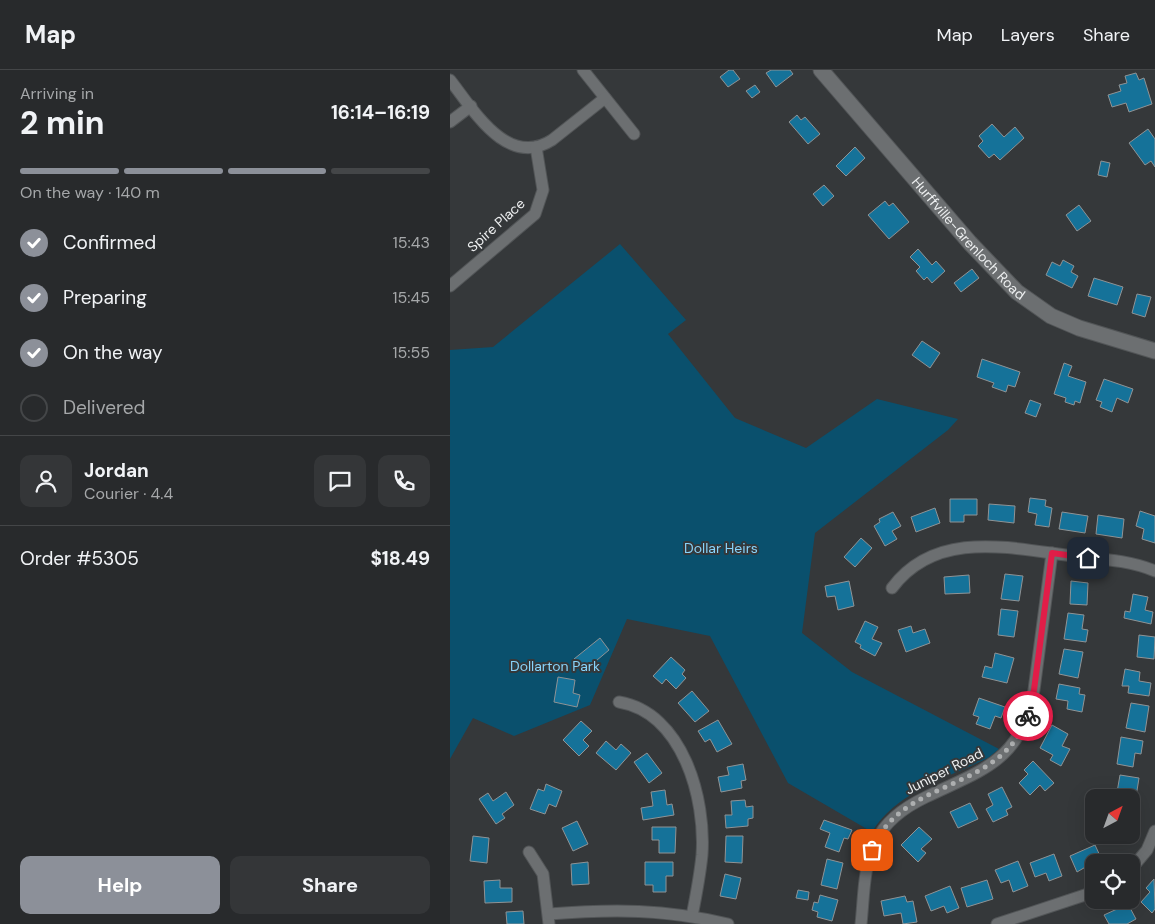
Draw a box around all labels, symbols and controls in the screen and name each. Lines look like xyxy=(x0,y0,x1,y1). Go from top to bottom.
text: Map xyxy=(25,19,76,50)
text: Map xyxy=(937,23,973,47)
text: Layers xyxy=(1001,23,1055,47)
text: Share xyxy=(1083,23,1130,47)
text: Arriving in xyxy=(20,83,94,104)
text: 16:14–16:19 xyxy=(331,100,430,125)
text: 2 min xyxy=(20,102,105,144)
street label: Hurffville-Grenloch Road xyxy=(908,173,1029,304)
text: On the way · 140 m xyxy=(20,182,160,203)
street label: Spire Place xyxy=(463,194,529,256)
icon: check xyxy=(20,229,48,257)
text: Confirmed xyxy=(63,230,156,255)
text: 15:43 xyxy=(393,232,430,253)
icon: check xyxy=(20,284,48,312)
text: Preparing xyxy=(63,285,147,310)
text: 15:45 xyxy=(393,287,430,308)
icon: check xyxy=(20,339,48,367)
text: On the way xyxy=(63,340,163,365)
text: 15:55 xyxy=(392,342,430,363)
text: Delivered xyxy=(63,395,145,420)
button: person xyxy=(20,455,72,507)
button: chat xyxy=(314,455,366,507)
button: phone xyxy=(378,455,430,507)
text: Jordan xyxy=(84,458,149,483)
text: Courier · 4.4 xyxy=(84,483,173,504)
pin xyxy=(1067,537,1109,579)
park label: Dollar Heirs xyxy=(684,539,758,557)
icon: home xyxy=(1074,544,1102,572)
text: Order #5305 xyxy=(20,546,139,571)
text: $18.49 xyxy=(370,546,430,571)
park label: Dollarton Park xyxy=(510,657,600,675)
courier xyxy=(1003,691,1053,741)
icon: bike xyxy=(1014,702,1042,730)
street label: Juniper Road xyxy=(902,744,986,798)
north arrow xyxy=(1085,789,1140,844)
map controls xyxy=(1085,789,1140,909)
pin xyxy=(851,829,893,871)
icon: bag xyxy=(858,836,886,864)
button: locate xyxy=(1085,854,1140,909)
button: Help xyxy=(20,856,220,914)
button: Share xyxy=(230,856,430,914)

